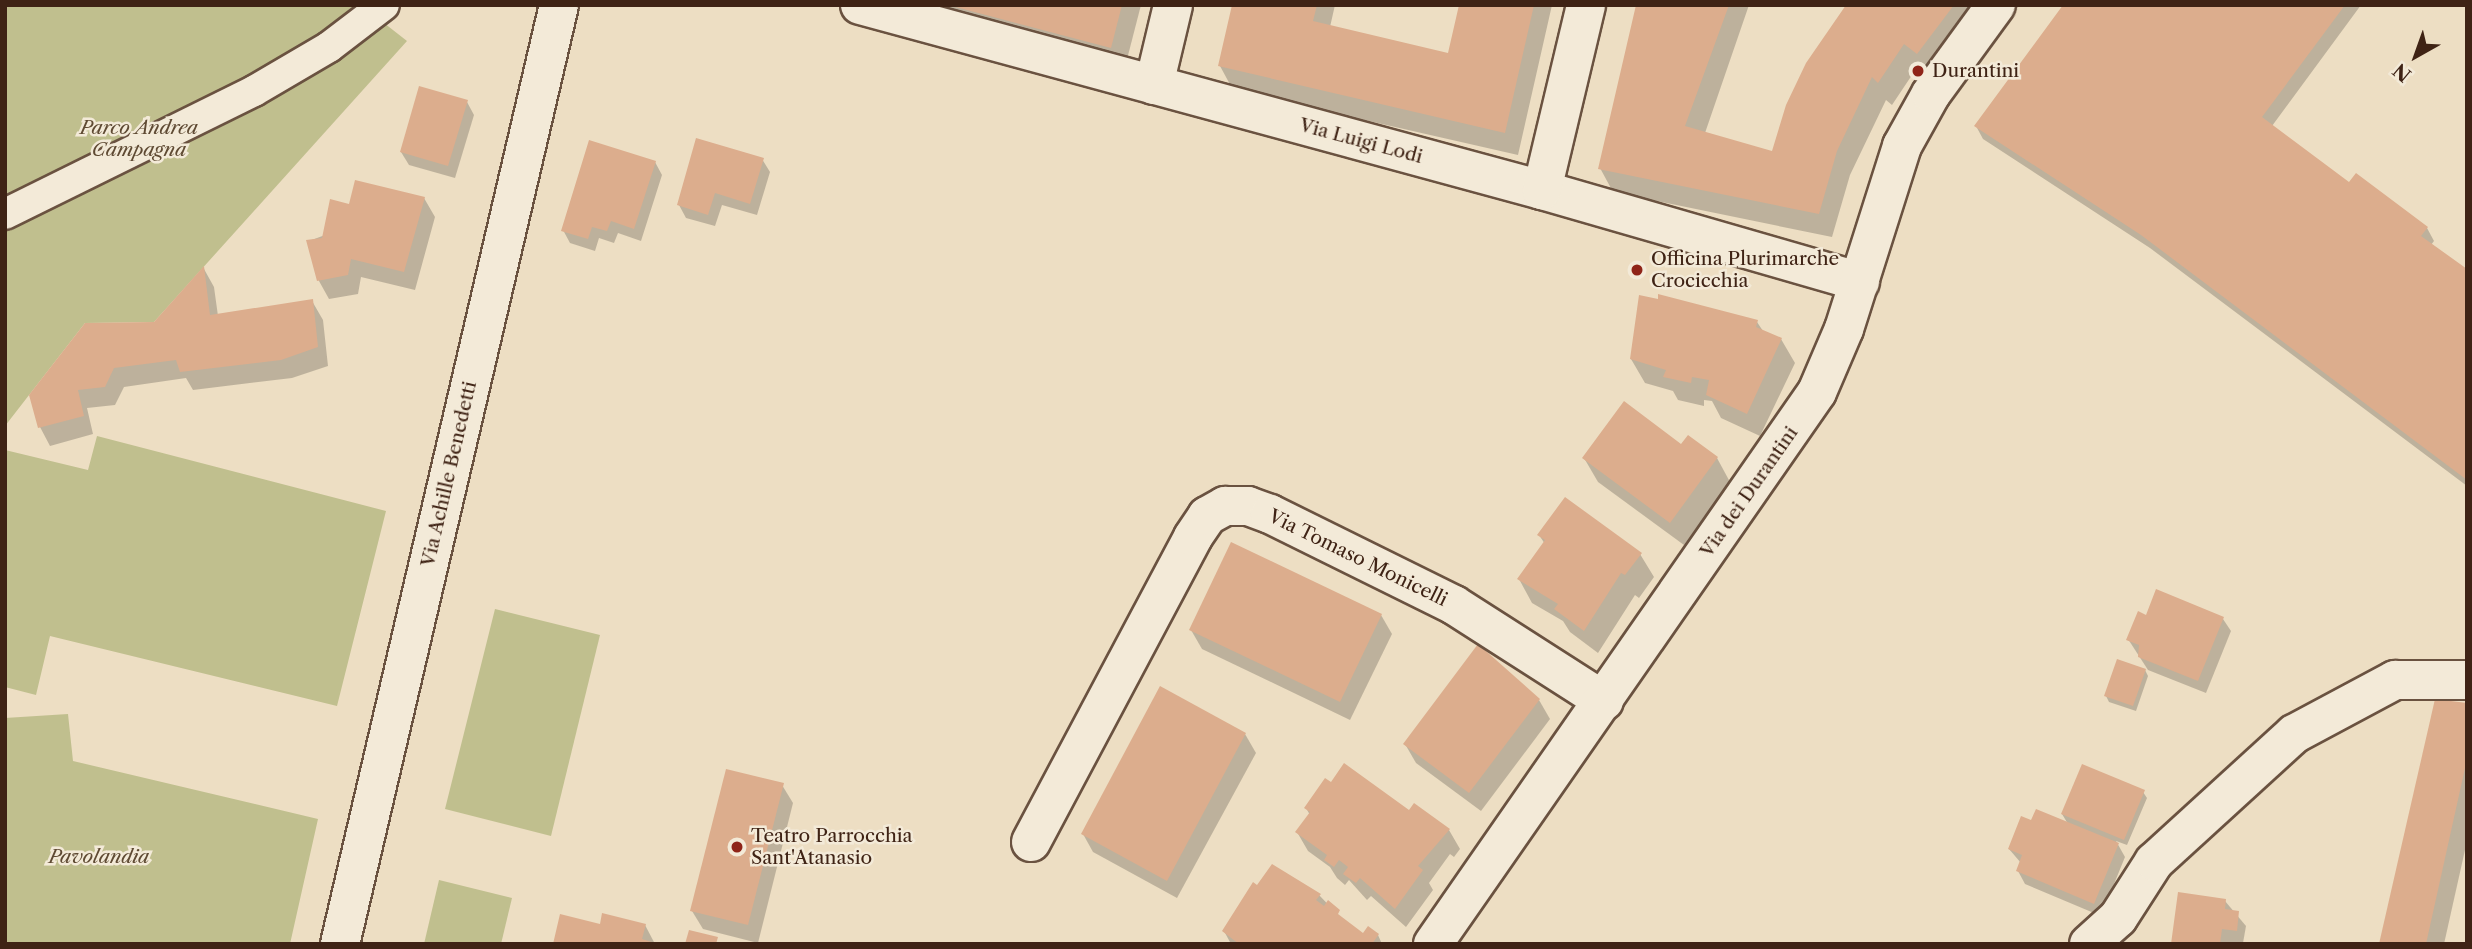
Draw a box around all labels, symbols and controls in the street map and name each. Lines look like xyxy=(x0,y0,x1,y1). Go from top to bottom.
north arrow xyxy=(2381,21,2451,91)
text: N xyxy=(2388,58,2416,87)
place label: Durantini xyxy=(1932,60,2019,82)
marker: Durantini xyxy=(1910,63,1926,79)
street label: Via Luigi Lodi xyxy=(1297,114,1425,168)
park label: Parco Andrea Campagna xyxy=(80,117,198,161)
place label: Officina Plurimarche Crocicchia xyxy=(1651,248,1839,292)
marker: Officina Plurimarche Crocicchia xyxy=(1629,262,1645,278)
street label: Via Achille Benedetti xyxy=(416,378,482,570)
street label: Via dei Durantini xyxy=(1695,422,1803,562)
street label: Via Tomaso Monicelli xyxy=(1264,505,1452,611)
place label: Teatro Parrocchia Sant'Atanasio xyxy=(751,825,913,869)
marker: Teatro Parrocchia Sant'Atanasio xyxy=(729,839,745,855)
park label: Pavolandia xyxy=(49,846,149,868)

